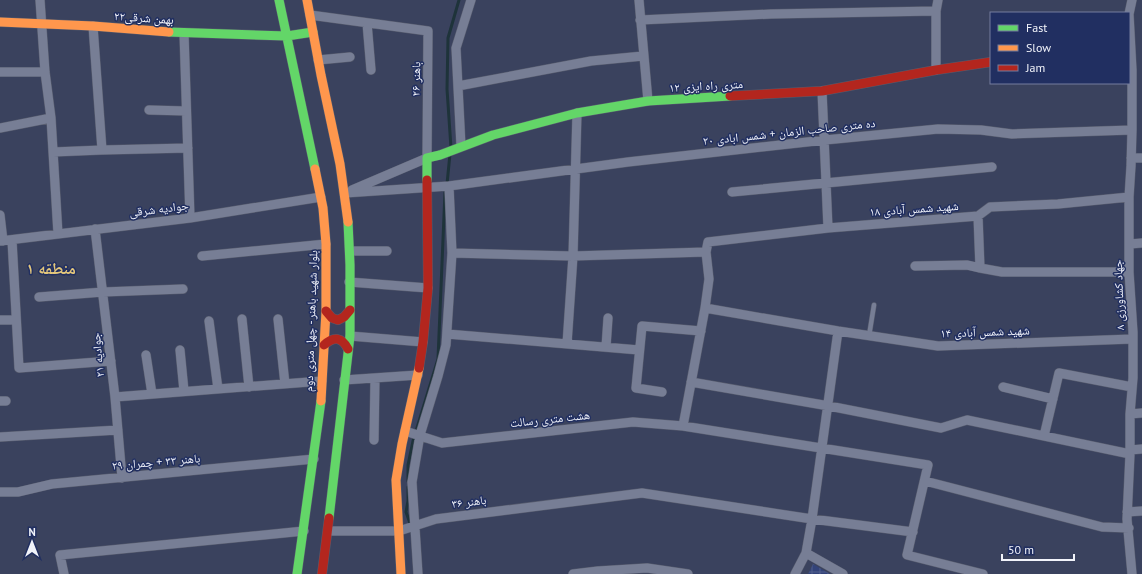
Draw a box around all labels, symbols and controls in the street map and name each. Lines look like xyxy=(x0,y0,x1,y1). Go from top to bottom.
street label: ۲۲بهمن شرقی xyxy=(114,8,174,27)
legend xyxy=(990,12,1130,84)
text: Fast xyxy=(1026,20,1047,35)
text: Slow xyxy=(1026,40,1051,55)
text: Jam xyxy=(1025,60,1045,75)
street label: باهنر ۲۶ xyxy=(408,61,424,97)
street label: ۱۲ متری راه ایزی xyxy=(669,76,743,95)
street label: ده متری صاحب الزمان + شمس ابادی ۲۰ xyxy=(702,115,876,148)
street label: جوادیه شرقی xyxy=(128,197,190,220)
street label: شهید شمس آبادی ۱۸ xyxy=(869,198,959,219)
street label: بلوار شهید باهنر - چهل متری دوم xyxy=(301,250,321,392)
district label: منطقه ۱ xyxy=(26,258,76,278)
street label: جهاد کشاورزی ۸ xyxy=(1110,259,1127,330)
street label: شهید شمس آبادی ۱۴ xyxy=(940,322,1030,341)
street label: جوادیه ۲۱ xyxy=(88,332,107,378)
street label: هشت متری رسالت xyxy=(509,407,591,430)
street label: باهنر ۳۳ + چمران ۲۹ xyxy=(111,450,201,473)
street label: باهنر ۳۶ xyxy=(451,492,487,511)
north arrow xyxy=(12,522,52,562)
text: N xyxy=(28,525,36,539)
scale bar xyxy=(1002,536,1074,562)
text: 50 m xyxy=(1008,542,1034,557)

